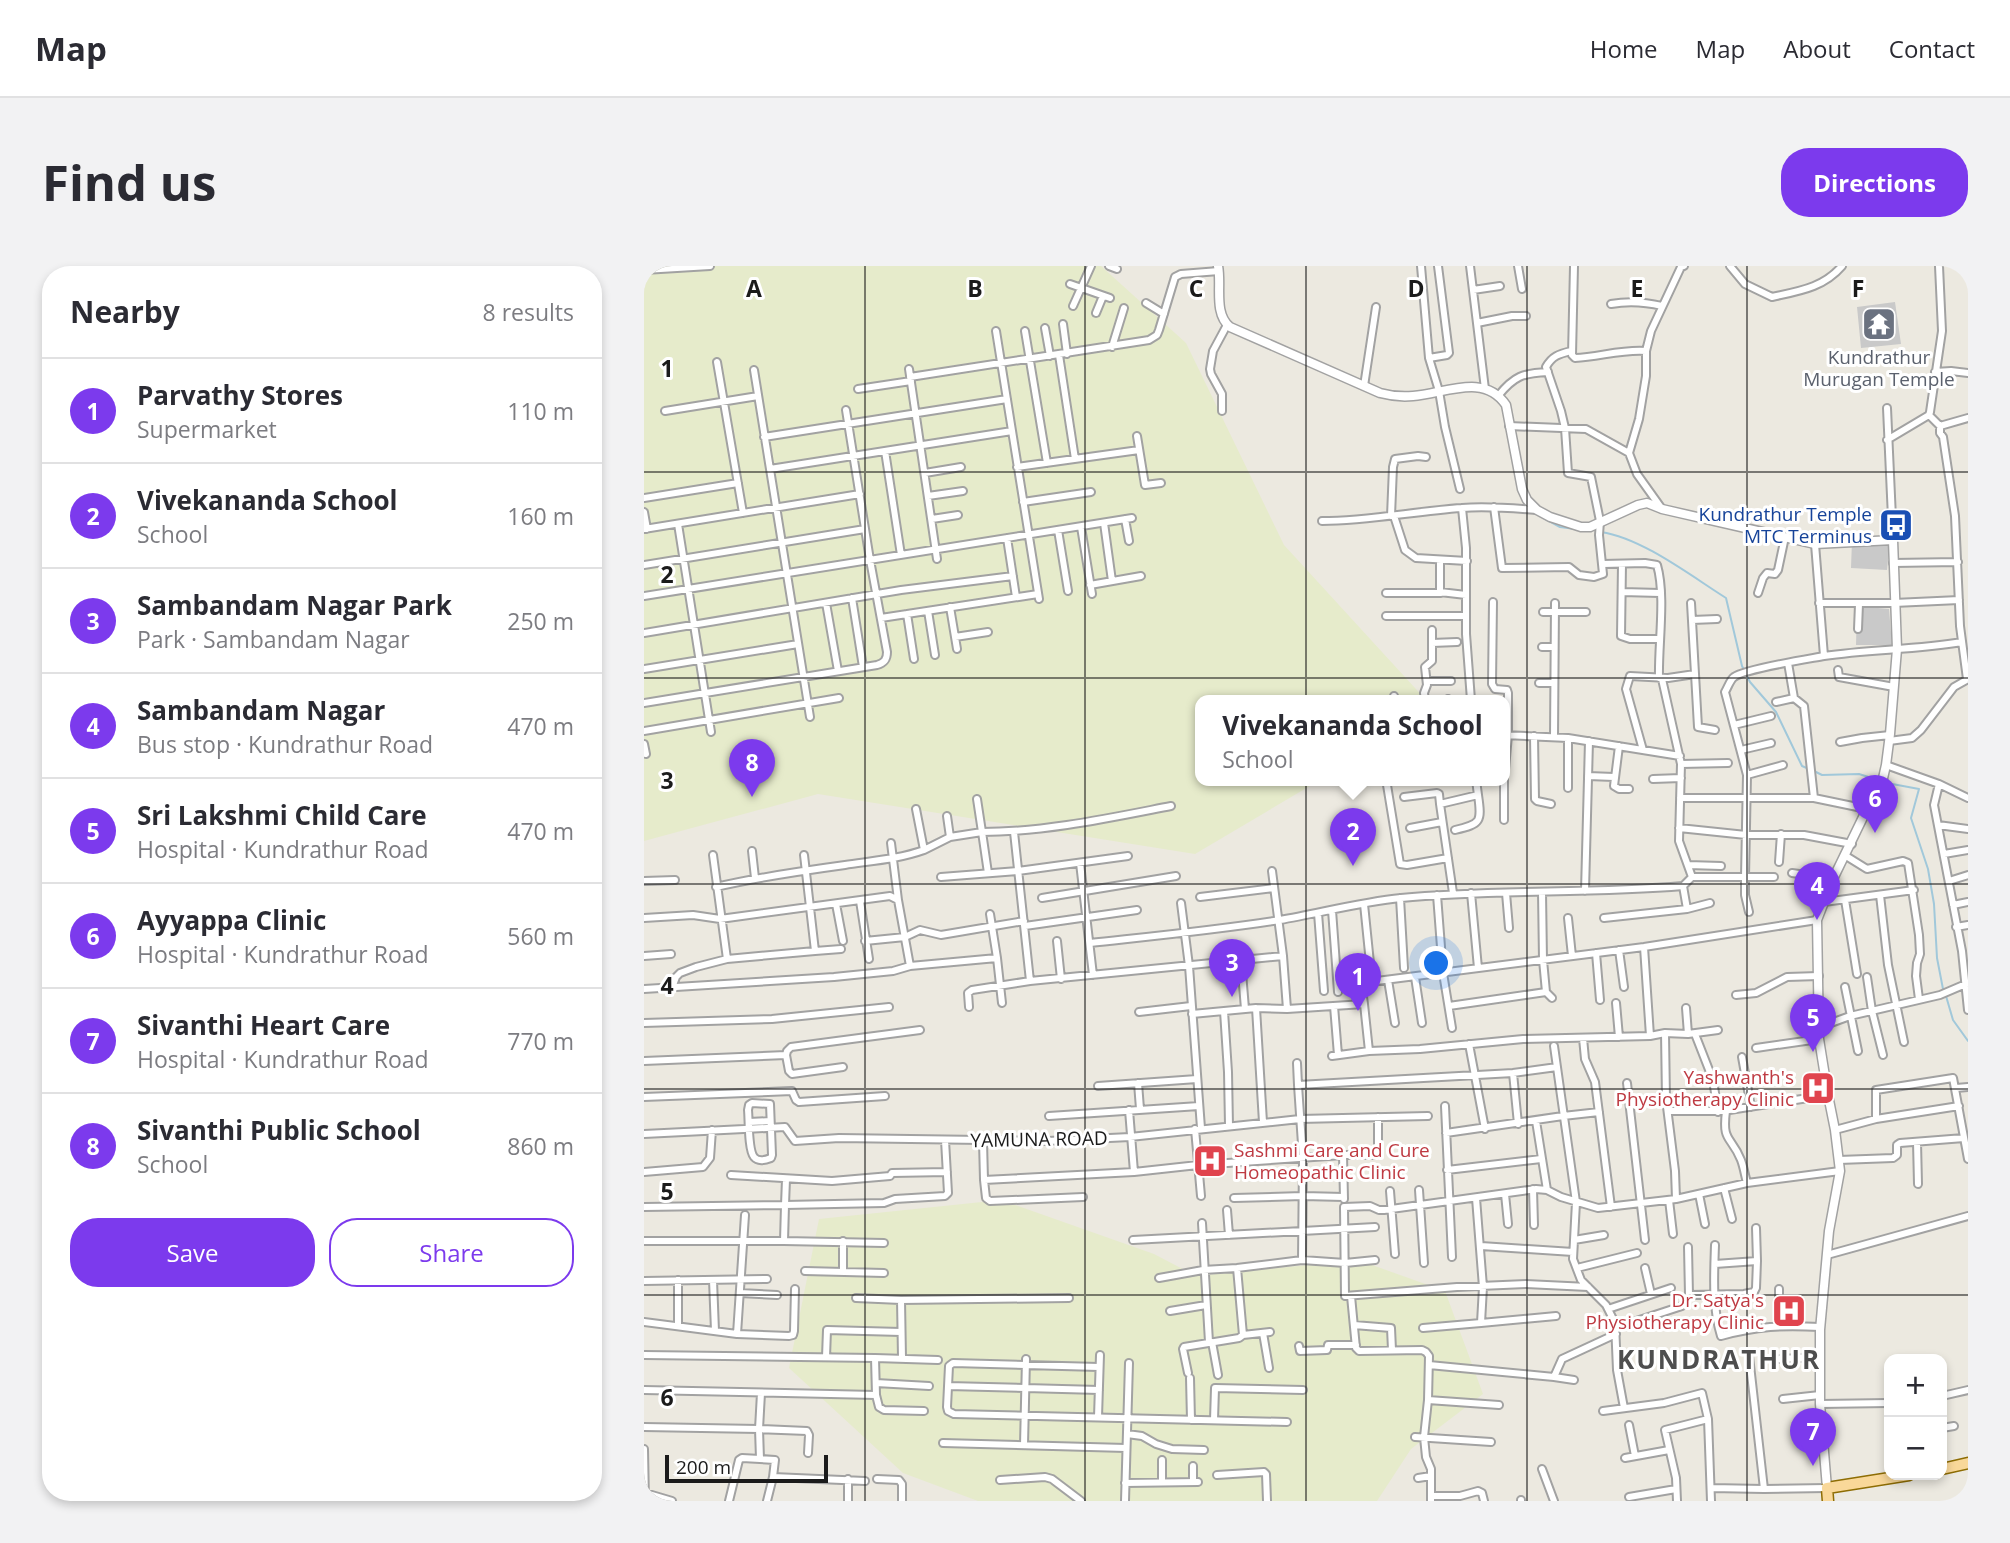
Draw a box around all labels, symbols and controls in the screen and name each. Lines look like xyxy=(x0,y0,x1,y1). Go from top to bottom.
text: Map xyxy=(35,26,107,71)
text: Home xyxy=(1590,32,1658,65)
text: Map xyxy=(1696,32,1745,65)
text: About xyxy=(1783,32,1851,65)
text: Contact xyxy=(1889,32,1975,65)
button: Directions xyxy=(1781,148,1968,217)
text: Find us xyxy=(42,149,216,215)
text: A xyxy=(746,272,762,304)
text: B xyxy=(967,272,983,304)
text: C xyxy=(1189,272,1203,304)
text: D xyxy=(1407,272,1425,304)
text: E xyxy=(1631,272,1643,304)
text: F xyxy=(1852,272,1864,304)
text: Nearby xyxy=(70,291,180,332)
text: 8 results xyxy=(483,296,574,328)
temple icon: Kundrathur Murugan Temple xyxy=(1860,305,1898,343)
place label: Kundrathur Murugan Temple xyxy=(1803,344,1955,392)
text: 1 xyxy=(660,352,674,384)
text: Parvathy Stores xyxy=(137,377,343,413)
text: 1 xyxy=(86,395,100,427)
text: 110 m xyxy=(507,395,574,427)
text: Supermarket xyxy=(137,413,277,445)
text: Vivekananda School xyxy=(137,482,398,518)
text: 2 xyxy=(86,500,100,532)
text: 160 m xyxy=(507,500,574,532)
place label: Kundrathur Temple MTC Terminus xyxy=(1699,501,1872,549)
bus stop icon: Kundrathur Temple MTC Terminus xyxy=(1877,506,1915,544)
text: School xyxy=(137,518,208,550)
text: 2 xyxy=(660,558,674,590)
text: Sambandam Nagar Park xyxy=(137,587,452,623)
text: 3 xyxy=(86,605,100,637)
text: 250 m xyxy=(507,605,574,637)
text: Park · Sambandam Nagar xyxy=(137,623,410,655)
text: Sambandam Nagar xyxy=(137,692,385,728)
popup xyxy=(1195,695,1510,786)
text: Vivekananda School xyxy=(1222,707,1483,743)
text: 4 xyxy=(86,710,100,742)
text: 470 m xyxy=(507,710,574,742)
text: Bus stop · Kundrathur Road xyxy=(137,728,433,760)
pin: 8 xyxy=(729,739,775,797)
text: School xyxy=(1222,743,1293,775)
text: 3 xyxy=(660,764,674,796)
pin: 6 xyxy=(1852,775,1898,833)
text: Sri Lakshmi Child Care xyxy=(137,797,427,833)
pin: 2 xyxy=(1330,808,1376,866)
text: 5 xyxy=(86,815,100,847)
text: 470 m xyxy=(507,815,574,847)
text: Hospital · Kundrathur Road xyxy=(137,833,429,865)
pin: 4 xyxy=(1794,862,1840,920)
text: Ayyappa Clinic xyxy=(137,902,326,938)
text: 6 xyxy=(86,920,100,952)
text: 560 m xyxy=(507,920,574,952)
text: Hospital · Kundrathur Road xyxy=(137,938,429,970)
pin: 3 xyxy=(1209,939,1255,997)
your location xyxy=(1419,946,1453,980)
pin: 1 xyxy=(1335,953,1381,1011)
text: 4 xyxy=(660,969,674,1001)
pin: 5 xyxy=(1790,994,1836,1052)
text: Sivanthi Heart Care xyxy=(137,1007,390,1043)
text: 7 xyxy=(86,1025,100,1057)
text: 770 m xyxy=(507,1025,574,1057)
text: Hospital · Kundrathur Road xyxy=(137,1043,429,1075)
place label: Yashwanth's Physiotherapy Clinic xyxy=(1616,1064,1794,1112)
hospital icon: Yashwanth's Physiotherapy Clinic xyxy=(1799,1069,1837,1107)
text: Sivanthi Public School xyxy=(137,1112,421,1148)
street label: YAMUNA ROAD xyxy=(970,1125,1108,1153)
text: 8 xyxy=(86,1130,100,1162)
text: 860 m xyxy=(507,1130,574,1162)
place label: Sashmi Care and Cure Homeopathic Clinic xyxy=(1234,1137,1430,1185)
hospital icon: Sashmi Care and Cure Homeopathic Clinic xyxy=(1191,1142,1229,1180)
text: School xyxy=(137,1148,208,1180)
text: 5 xyxy=(660,1175,674,1207)
button: Save xyxy=(70,1218,315,1287)
button: Share xyxy=(329,1218,574,1287)
place label: Dr. Satya's Physiotherapy Clinic xyxy=(1586,1287,1764,1335)
hospital icon: Dr. Satya's Physiotherapy Clinic xyxy=(1770,1292,1808,1330)
district label: KUNDRATHUR xyxy=(1617,1341,1821,1377)
map controls xyxy=(1884,1354,1947,1480)
button: + xyxy=(1884,1354,1947,1417)
text: 6 xyxy=(660,1381,674,1413)
pin: 7 xyxy=(1790,1408,1836,1466)
button: − xyxy=(1884,1417,1947,1480)
scale bar xyxy=(665,1452,828,1484)
text: 200 m xyxy=(676,1454,731,1480)

